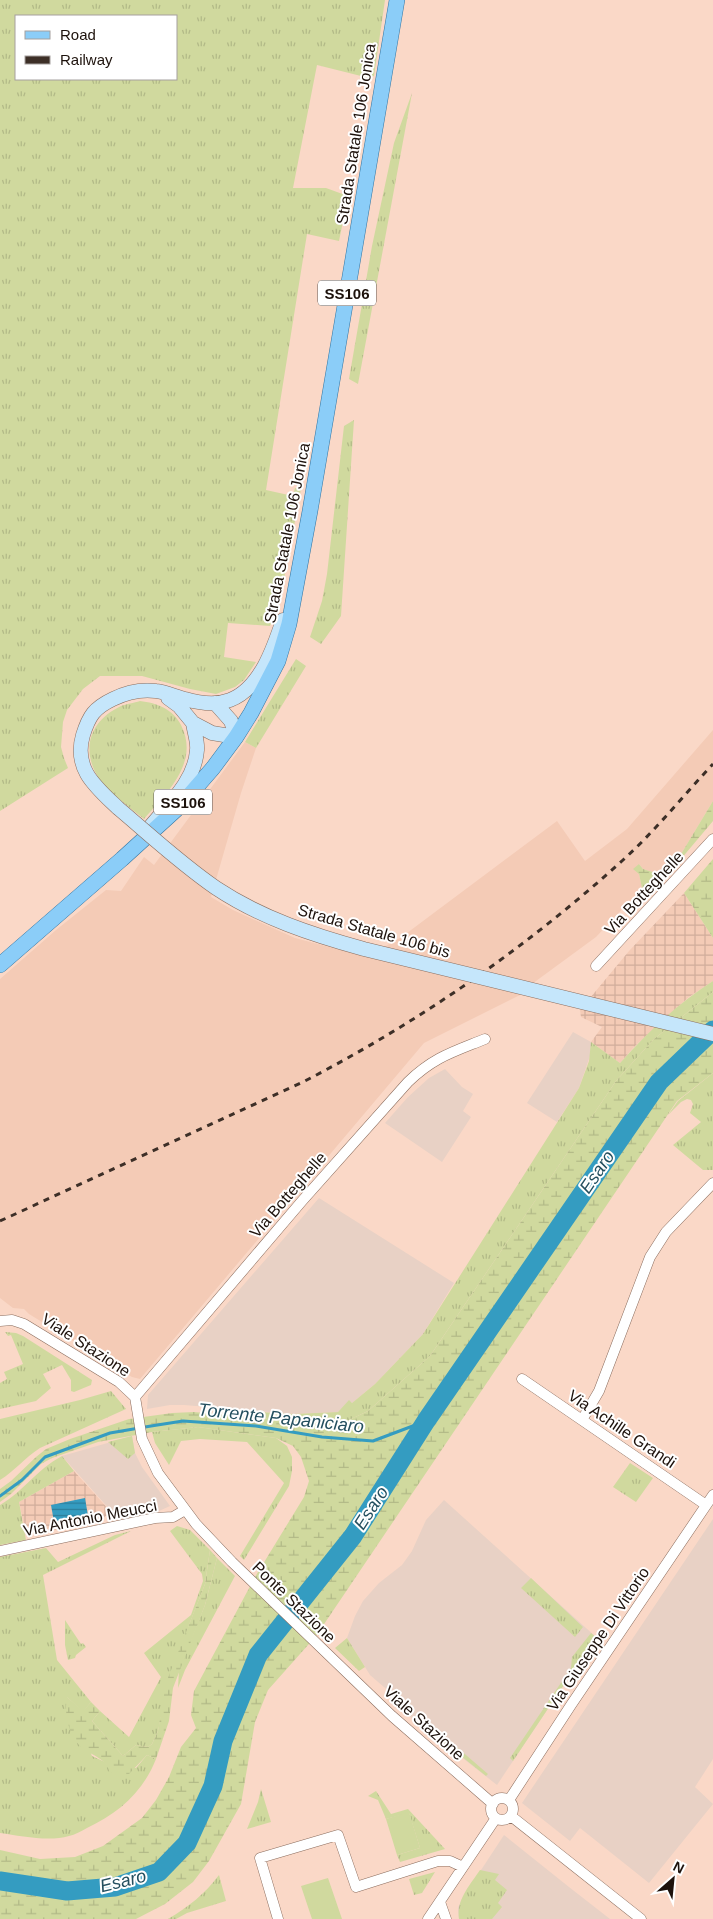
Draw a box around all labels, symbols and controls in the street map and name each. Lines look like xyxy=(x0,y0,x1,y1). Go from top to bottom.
legend xyxy=(15,15,178,80)
text: Road xyxy=(60,26,96,43)
street label: Strada Statale 106 Jonica xyxy=(333,42,379,226)
text: Railway xyxy=(60,51,113,68)
road number: SS106 xyxy=(318,280,376,306)
street label: Strada Statale 106 Jonica xyxy=(261,441,313,625)
road number: SS106 xyxy=(154,790,212,814)
street label: Via Botteghelle xyxy=(601,848,687,938)
street label: Strada Statale 106 bis xyxy=(296,901,452,961)
water label: Esaro xyxy=(576,1147,618,1197)
street label: Via Botteghelle xyxy=(246,1149,330,1241)
street label: Viale Stazione xyxy=(39,1310,133,1380)
street label: Via Achille Grandi xyxy=(565,1387,679,1471)
water label: Torrente Papaniciaro xyxy=(197,1399,365,1437)
water label: Esaro xyxy=(350,1483,392,1533)
street label: Via Antonio Meucci xyxy=(22,1497,158,1539)
street label: Ponte Stazione xyxy=(249,1558,339,1646)
street label: Via Giuseppe Di Vittorio xyxy=(544,1564,652,1714)
street label: Viale Stazione xyxy=(380,1683,468,1764)
north arrow xyxy=(648,1854,698,1904)
text: N xyxy=(671,1858,687,1877)
water label: Esaro xyxy=(98,1866,148,1896)

